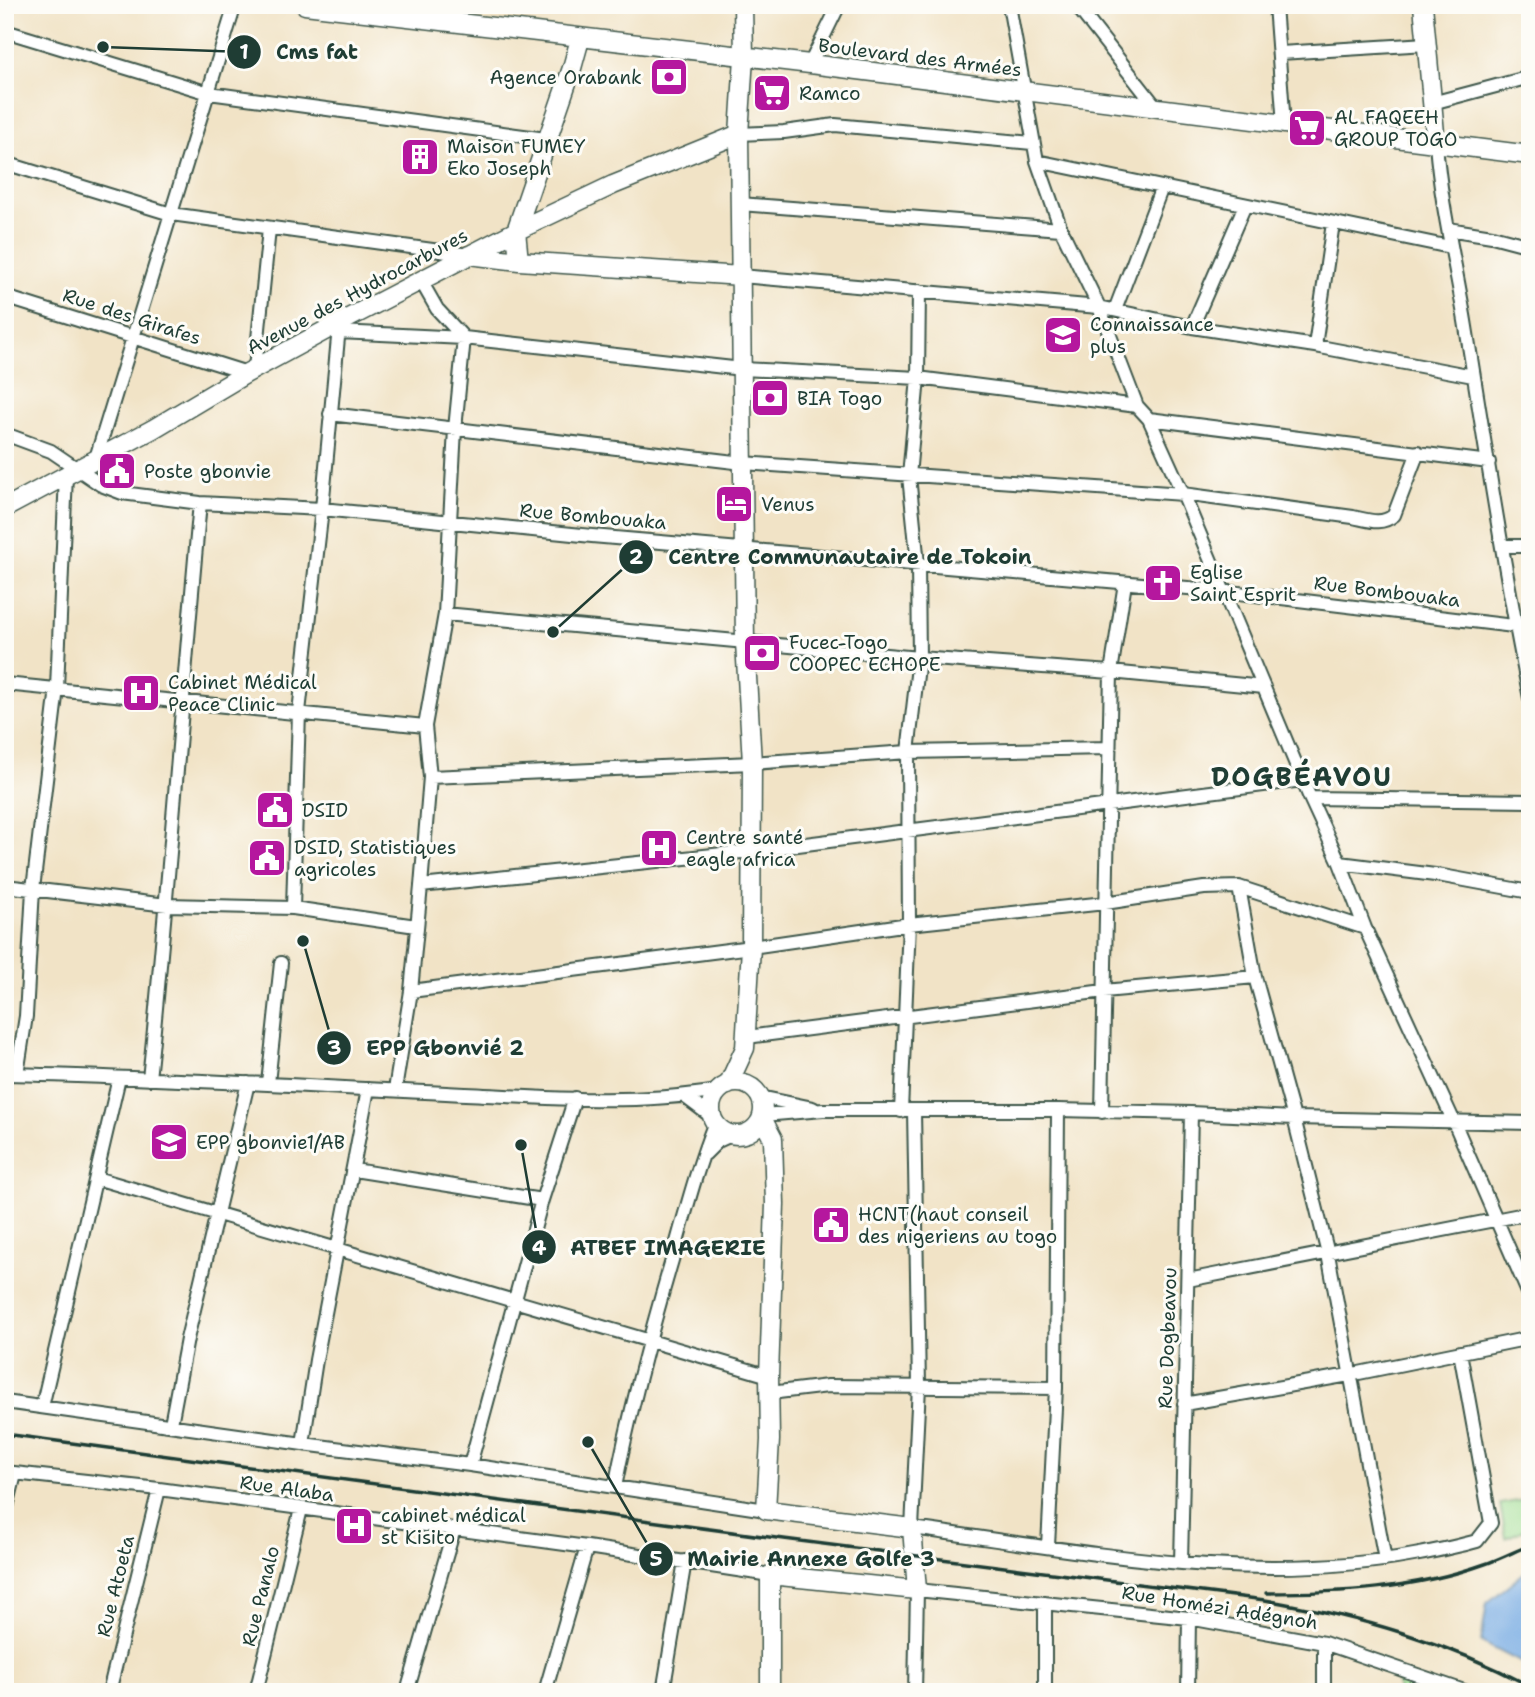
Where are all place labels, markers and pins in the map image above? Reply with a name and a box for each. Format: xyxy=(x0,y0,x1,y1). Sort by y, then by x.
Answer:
callout: Cms fat xyxy=(227,31,372,73)
bank icon: Agence Orabank xyxy=(648,56,690,98)
place label: Agence Orabank xyxy=(489,65,642,90)
supermarket icon: Ramco xyxy=(751,72,793,114)
place label: Ramco xyxy=(799,81,860,106)
place label: AL FAQEEH GROUP TOGO xyxy=(1334,105,1457,152)
supermarket icon: AL FAQEEH GROUP TOGO xyxy=(1286,107,1328,149)
place label: Maison FUMEY Eko Joseph xyxy=(447,134,586,181)
building icon: Maison FUMEY Eko Joseph xyxy=(399,136,441,178)
place label: Connaissance plus xyxy=(1090,312,1214,359)
school or university icon: Connaissance plus xyxy=(1042,314,1084,356)
bank icon: BIA Togo xyxy=(749,377,791,419)
place label: BIA Togo xyxy=(797,386,882,411)
public building icon: Poste gbonvie xyxy=(96,450,138,492)
place label: Poste gbonvie xyxy=(144,459,271,484)
hotel icon: Venus xyxy=(713,483,755,525)
place label: Venus xyxy=(761,492,815,517)
callout: Centre Communautaire de Tokoin xyxy=(619,536,1045,578)
place label: Eglise Saint Esprit xyxy=(1190,560,1296,607)
church icon: Eglise Saint Esprit xyxy=(1142,562,1184,604)
place label: Fucec-Togo COOPEC ECHOPE xyxy=(789,630,941,677)
bank icon: Fucec-Togo COOPEC ECHOPE xyxy=(741,632,783,674)
place label: Cabinet Médical Peace Clinic xyxy=(168,670,317,717)
hospital icon: Cabinet Médical Peace Clinic xyxy=(120,672,162,714)
public building icon: DSID xyxy=(254,789,296,831)
place label: DSID xyxy=(302,798,348,823)
place label: Centre santé eagle africa xyxy=(686,825,803,872)
hospital icon: Centre santé eagle africa xyxy=(638,827,680,869)
place label: DSID, Statistiques agricoles xyxy=(294,835,456,882)
public building icon: DSID, Statistiques agricoles xyxy=(246,837,288,879)
callout: EPP Gbonvié 2 xyxy=(317,1027,538,1069)
school or university icon: EPP gbonvie1/AB xyxy=(148,1121,190,1163)
place label: EPP gbonvie1/AB xyxy=(196,1130,345,1155)
place label: HCNT(haut conseil des nigeriens au togo xyxy=(858,1202,1057,1249)
public building icon: HCNT(haut conseil des nigeriens au togo xyxy=(810,1204,852,1246)
callout: ATBEF IMAGERIE xyxy=(522,1226,780,1268)
place label: cabinet médical st Kisito xyxy=(381,1503,526,1550)
hospital icon: cabinet médical st Kisito xyxy=(333,1505,375,1547)
callout: Mairie Annexe Golfe 3 xyxy=(638,1538,949,1580)

